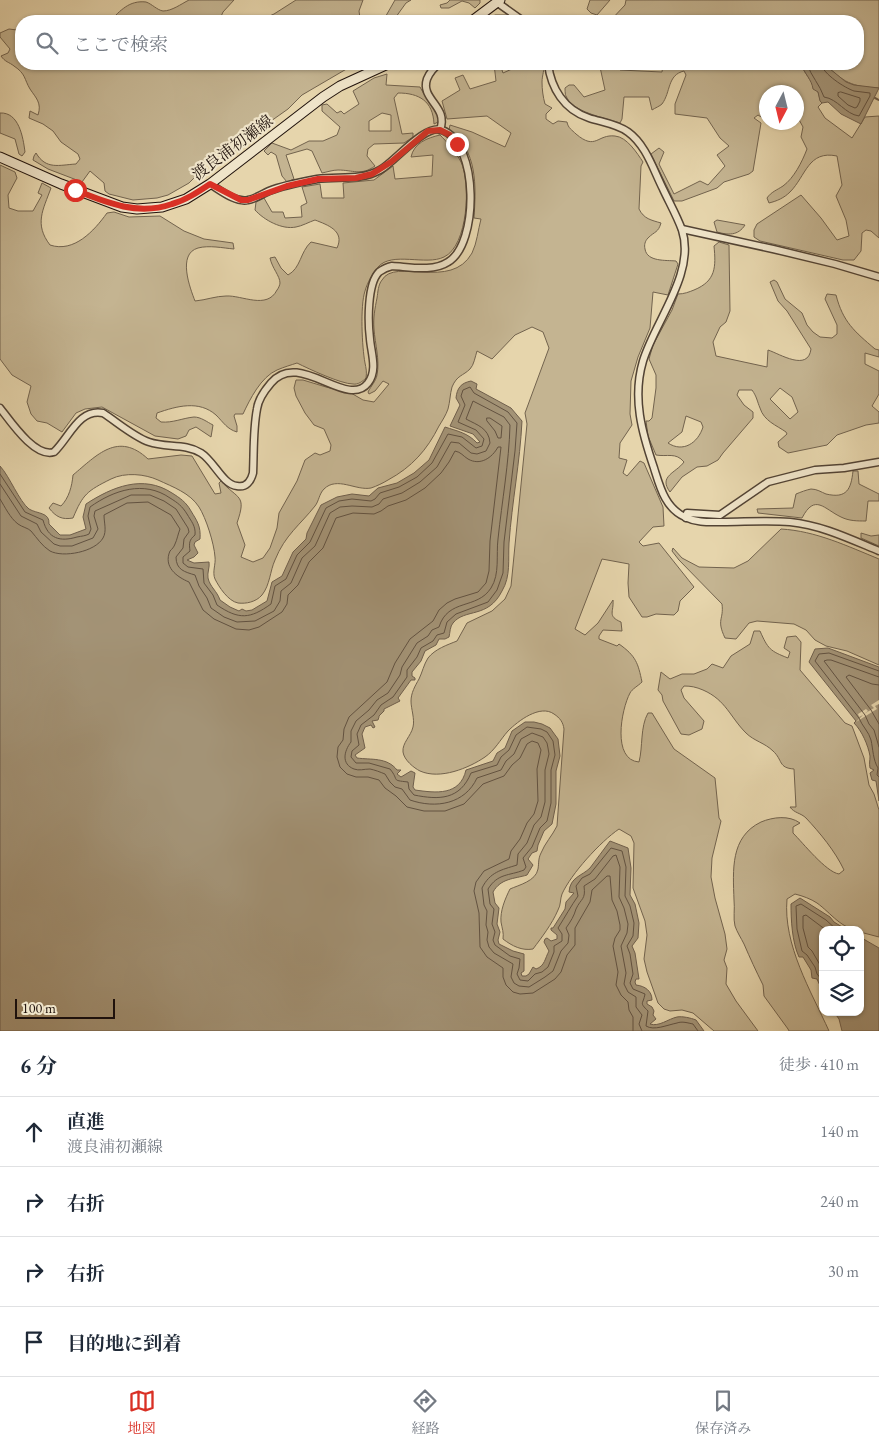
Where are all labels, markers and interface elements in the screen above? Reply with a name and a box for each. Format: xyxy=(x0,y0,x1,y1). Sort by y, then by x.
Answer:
search box xyxy=(15,15,864,70)
icon: search xyxy=(33,29,61,57)
text: ここで検索 xyxy=(73,32,168,57)
north arrow xyxy=(759,85,804,130)
street label: 渡良浦初瀬線 xyxy=(188,110,277,185)
route end xyxy=(446,133,469,156)
route start xyxy=(64,179,87,202)
map controls xyxy=(819,926,864,1016)
button: locate xyxy=(819,926,864,971)
button: layers xyxy=(819,971,864,1016)
scale bar xyxy=(15,996,115,1019)
text: 100 m xyxy=(22,999,56,1017)
text: 6 分 xyxy=(20,1052,57,1079)
text: 徒歩 · 410 m xyxy=(779,1054,859,1075)
text: 直進 xyxy=(67,1109,105,1134)
icon: ahead xyxy=(20,1118,48,1146)
text: 140 m xyxy=(820,1121,859,1142)
text: 渡良浦初瀬線 xyxy=(67,1136,163,1157)
icon: right xyxy=(20,1188,48,1216)
text: 右折 xyxy=(67,1191,105,1216)
text: 240 m xyxy=(820,1191,859,1212)
icon: right xyxy=(20,1258,48,1286)
text: 右折 xyxy=(67,1261,105,1286)
text: 30 m xyxy=(828,1261,859,1282)
icon: arrive xyxy=(20,1328,48,1356)
text: 目的地に到着 xyxy=(67,1331,181,1356)
tab: 地図 xyxy=(128,1387,156,1437)
tab: 経路 xyxy=(411,1387,439,1437)
tab: 保存済み xyxy=(695,1387,751,1437)

